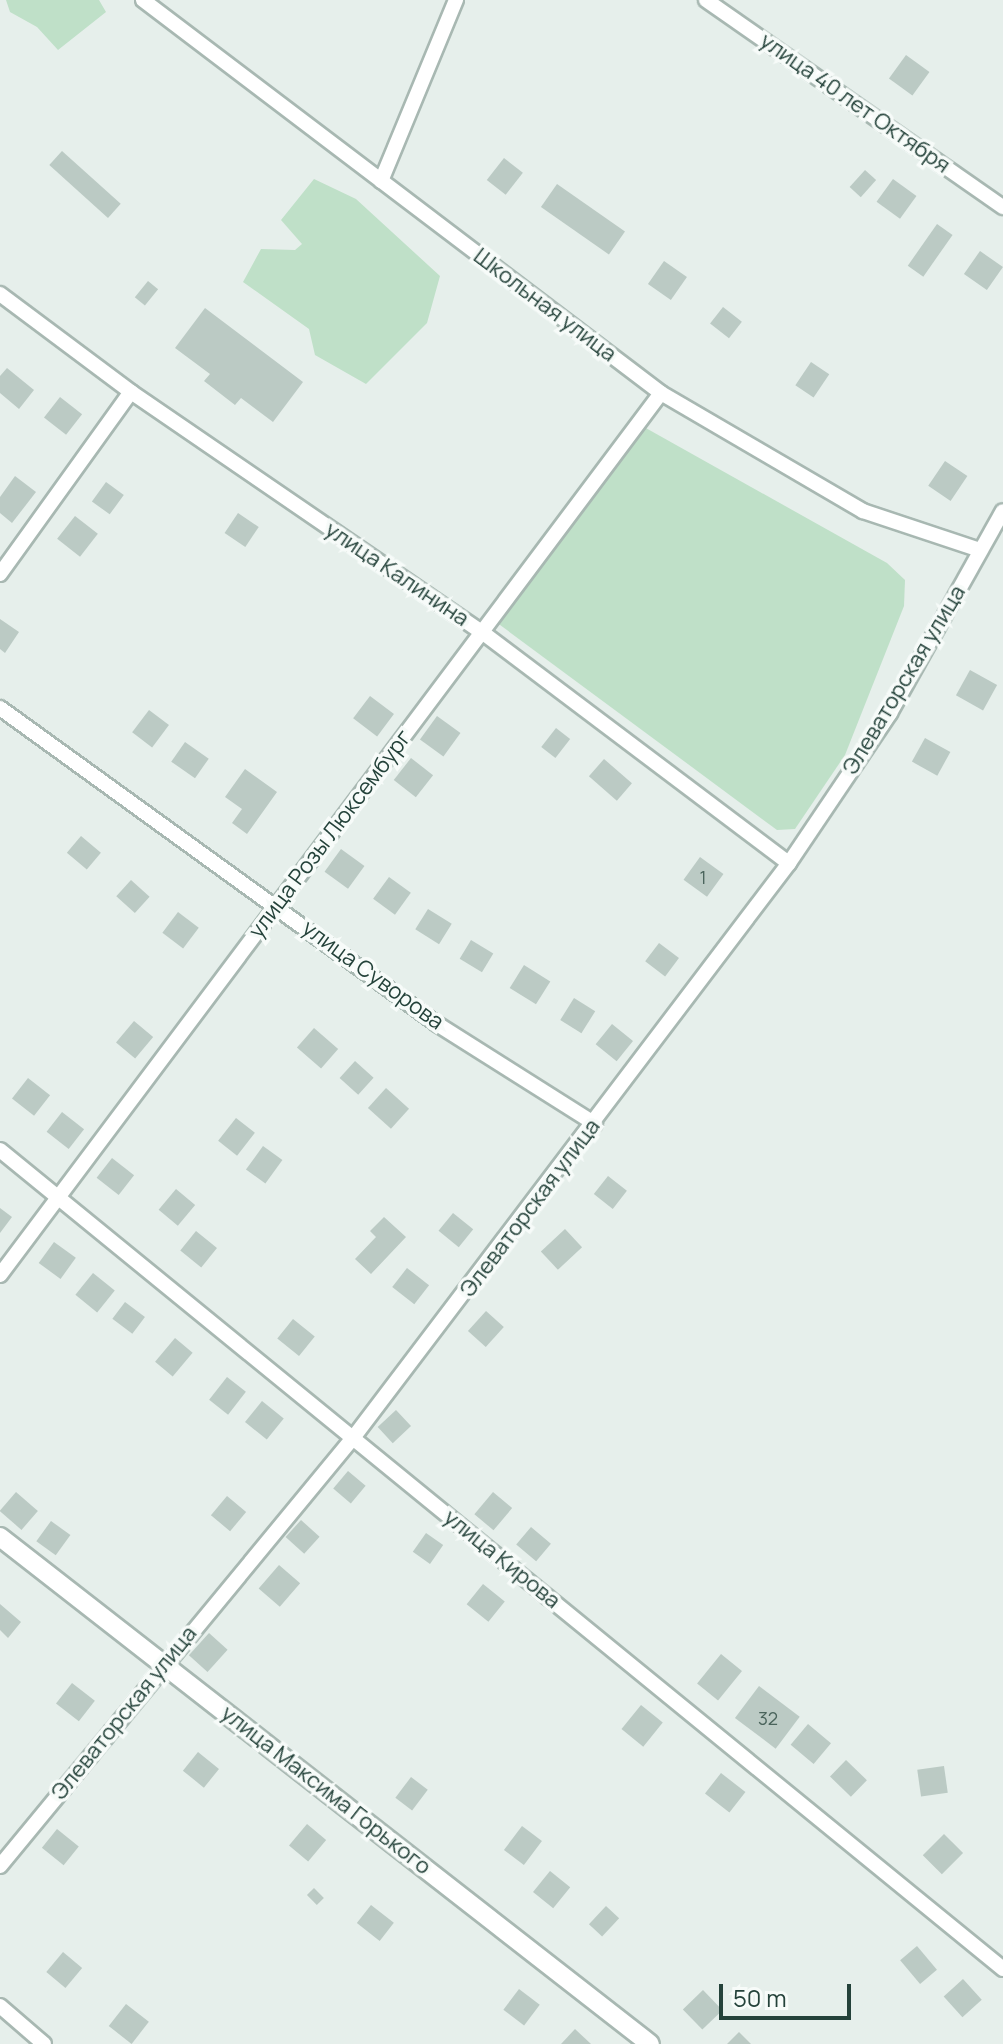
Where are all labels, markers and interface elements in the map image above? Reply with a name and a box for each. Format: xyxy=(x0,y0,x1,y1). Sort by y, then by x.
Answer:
street label: улица 40 лет Октября xyxy=(755,27,955,179)
street label: Школьная улица xyxy=(469,243,621,367)
street label: улица Калинина xyxy=(320,516,474,632)
street label: Элеваторская улица xyxy=(837,581,971,779)
street label: улица Розы Люксембург xyxy=(243,725,417,943)
house number: 1 xyxy=(699,866,707,888)
street label: улица Суворова xyxy=(297,915,449,1035)
street label: Элеваторская улица xyxy=(454,1114,606,1302)
street label: улица Кирова xyxy=(438,1504,566,1614)
street label: Элеваторская улица xyxy=(46,1621,202,1805)
street label: улица Максима Горького xyxy=(216,1700,436,1880)
house number: 32 xyxy=(758,1707,778,1729)
scale bar xyxy=(723,1968,855,2018)
text: 50 m xyxy=(733,1981,787,2014)

